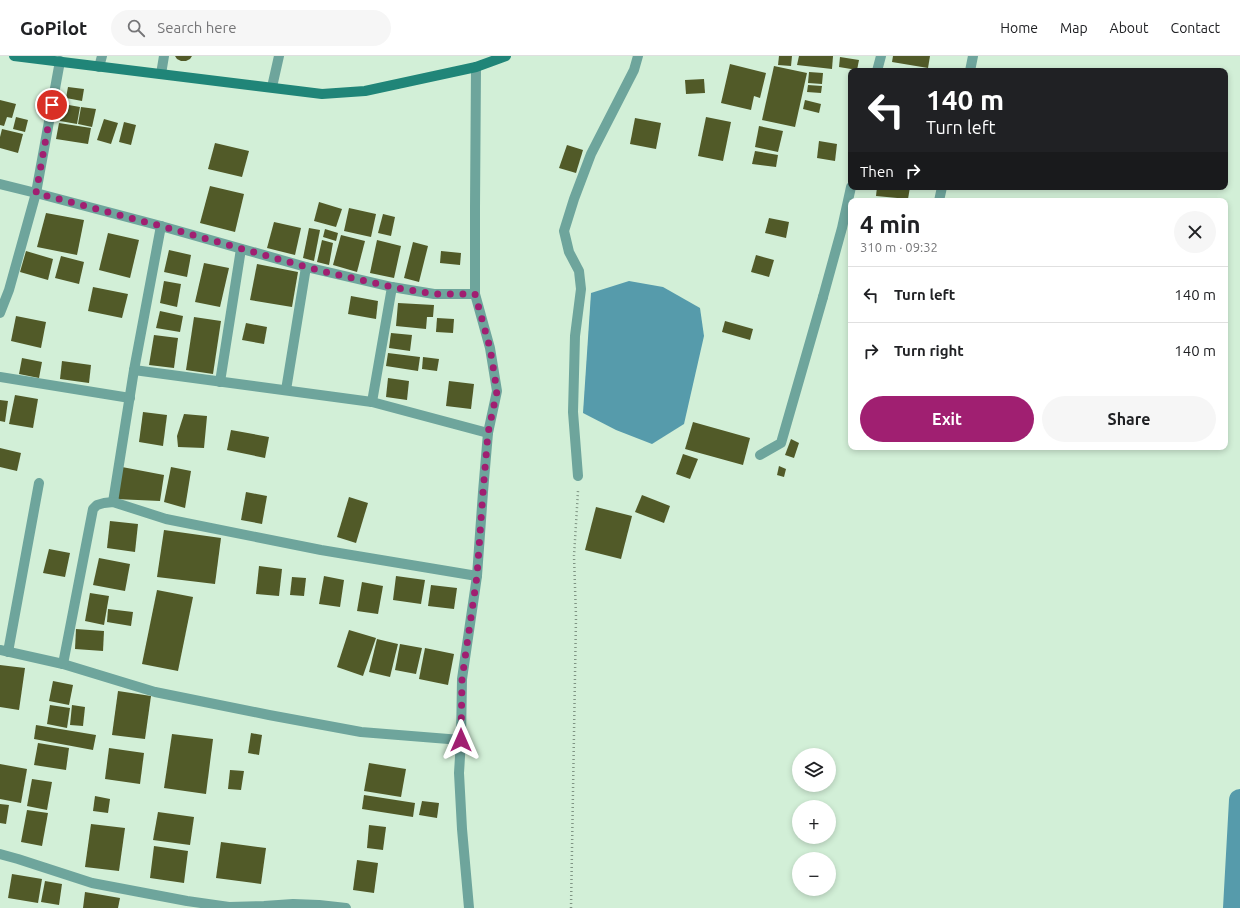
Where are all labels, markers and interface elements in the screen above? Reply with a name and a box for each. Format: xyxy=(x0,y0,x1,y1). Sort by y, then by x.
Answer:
search box xyxy=(111,10,391,46)
text: GoPilot xyxy=(20,17,87,39)
icon: search xyxy=(125,17,147,39)
text: Search here xyxy=(157,19,237,36)
text: Home xyxy=(1000,20,1038,36)
text: Map xyxy=(1060,20,1088,36)
text: About xyxy=(1110,20,1149,36)
text: Contact xyxy=(1171,20,1220,36)
icon: left xyxy=(860,84,912,136)
text: 140 m xyxy=(926,84,1004,115)
pin xyxy=(35,88,69,122)
icon: arrive xyxy=(41,94,63,116)
text: Turn left xyxy=(926,117,996,137)
icon: right xyxy=(902,160,924,182)
text: Then xyxy=(860,163,894,180)
text: 4 min xyxy=(860,211,921,238)
button: close xyxy=(1174,211,1216,253)
text: 310 m · 09:32 xyxy=(860,240,938,254)
icon: left xyxy=(860,284,882,306)
text: Turn left xyxy=(894,286,955,303)
text: 140 m xyxy=(1174,286,1216,303)
icon: right xyxy=(860,340,882,362)
text: Turn right xyxy=(894,342,964,359)
text: 140 m xyxy=(1174,342,1216,359)
button: Exit xyxy=(860,396,1034,442)
button: Share xyxy=(1042,396,1216,442)
position arrow xyxy=(440,719,482,761)
map controls xyxy=(792,748,836,896)
button: layers xyxy=(792,748,836,792)
button: + xyxy=(792,800,836,844)
button: − xyxy=(792,852,836,896)

